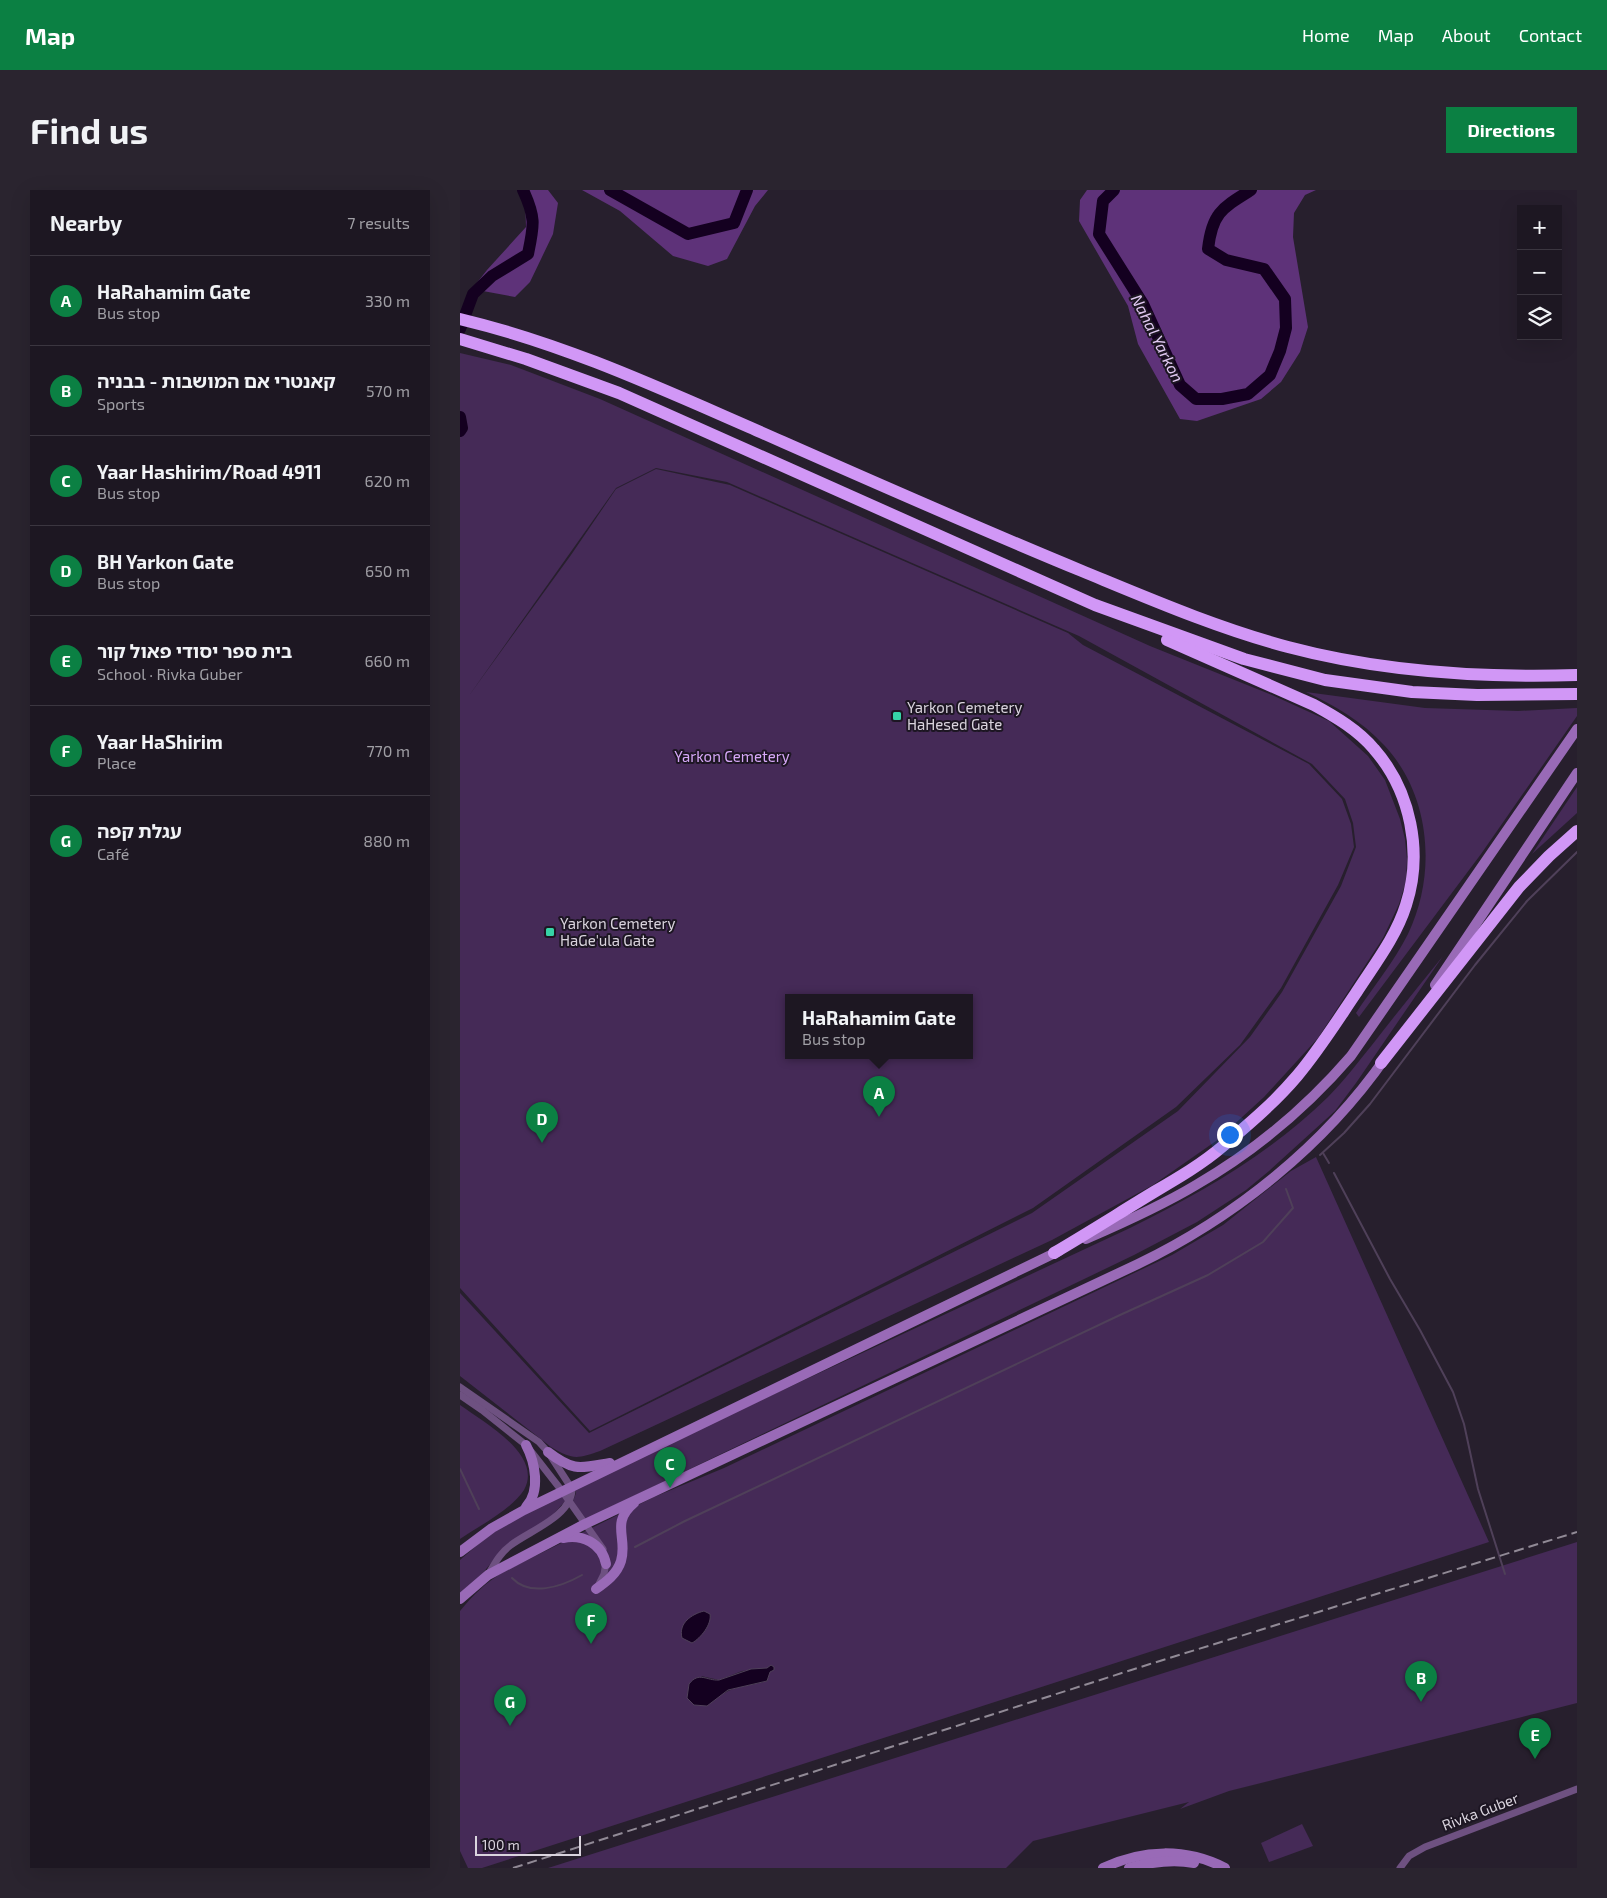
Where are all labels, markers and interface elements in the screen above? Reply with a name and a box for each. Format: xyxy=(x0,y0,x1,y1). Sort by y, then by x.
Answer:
text: Map xyxy=(25,21,75,50)
text: Home xyxy=(1302,24,1350,46)
text: Map xyxy=(1378,24,1414,46)
text: About xyxy=(1442,24,1491,46)
text: Contact xyxy=(1519,24,1582,46)
button: Directions xyxy=(1446,107,1577,153)
text: Find us xyxy=(30,109,148,151)
map controls xyxy=(1517,205,1562,340)
button: + xyxy=(1517,205,1562,250)
text: Nearby xyxy=(50,210,122,235)
text: 7 results xyxy=(347,213,410,232)
button: − xyxy=(1517,250,1562,295)
text: HaRahamim Gate xyxy=(97,280,251,303)
text: A xyxy=(61,291,71,310)
text: 330 m xyxy=(365,291,410,310)
water label: Nahal Yarkon xyxy=(1128,291,1188,385)
button: layers xyxy=(1517,295,1562,340)
text: Bus stop xyxy=(97,303,160,322)
text: קאנטרי אם המושבות - בבניה xyxy=(97,369,336,392)
text: B xyxy=(61,381,71,400)
text: 570 m xyxy=(366,381,410,400)
text: Sports xyxy=(97,394,145,413)
text: Yaar Hashirim/Road 4911 xyxy=(97,460,322,483)
text: C xyxy=(61,471,71,490)
text: 620 m xyxy=(365,471,410,490)
text: Bus stop xyxy=(97,483,160,502)
text: BH Yarkon Gate xyxy=(97,550,234,573)
text: D xyxy=(61,561,71,580)
text: 650 m xyxy=(365,561,410,580)
text: Bus stop xyxy=(97,573,160,592)
text: בית ספר יסודי פאול קור xyxy=(97,639,292,662)
text: E xyxy=(61,651,71,670)
text: 660 m xyxy=(364,651,410,670)
text: School · Rivka Guber xyxy=(97,664,243,683)
place label: Yarkon Cemetery HaHesed Gate xyxy=(907,698,1023,733)
marker: Yarkon Cemetery HaHesed Gate xyxy=(891,710,903,722)
text: Yaar HaShirim xyxy=(97,730,223,753)
text: F xyxy=(62,741,70,760)
text: 770 m xyxy=(366,741,410,760)
park label: Yarkon Cemetery xyxy=(674,747,790,765)
text: Place xyxy=(97,753,136,772)
text: עגלת קפה xyxy=(97,819,182,842)
text: G xyxy=(61,831,71,850)
text: 880 m xyxy=(363,831,410,850)
text: Café xyxy=(97,844,129,863)
place label: Yarkon Cemetery HaGe'ula Gate xyxy=(560,914,676,949)
marker: Yarkon Cemetery HaGe'ula Gate xyxy=(544,926,556,938)
popup xyxy=(785,994,973,1059)
text: HaRahamim Gate xyxy=(802,1006,956,1029)
text: Bus stop xyxy=(802,1029,865,1048)
pin: A xyxy=(863,1076,895,1117)
pin: D xyxy=(526,1102,558,1143)
your location xyxy=(1217,1122,1243,1148)
pin: C xyxy=(654,1447,686,1488)
pin: F xyxy=(575,1603,607,1644)
pin: B xyxy=(1405,1661,1437,1702)
pin: G xyxy=(494,1685,526,1726)
pin: E xyxy=(1519,1718,1551,1759)
street label: Rivka Guber xyxy=(1439,1788,1521,1834)
scale bar xyxy=(475,1833,581,1856)
text: 100 m xyxy=(482,1836,520,1853)

